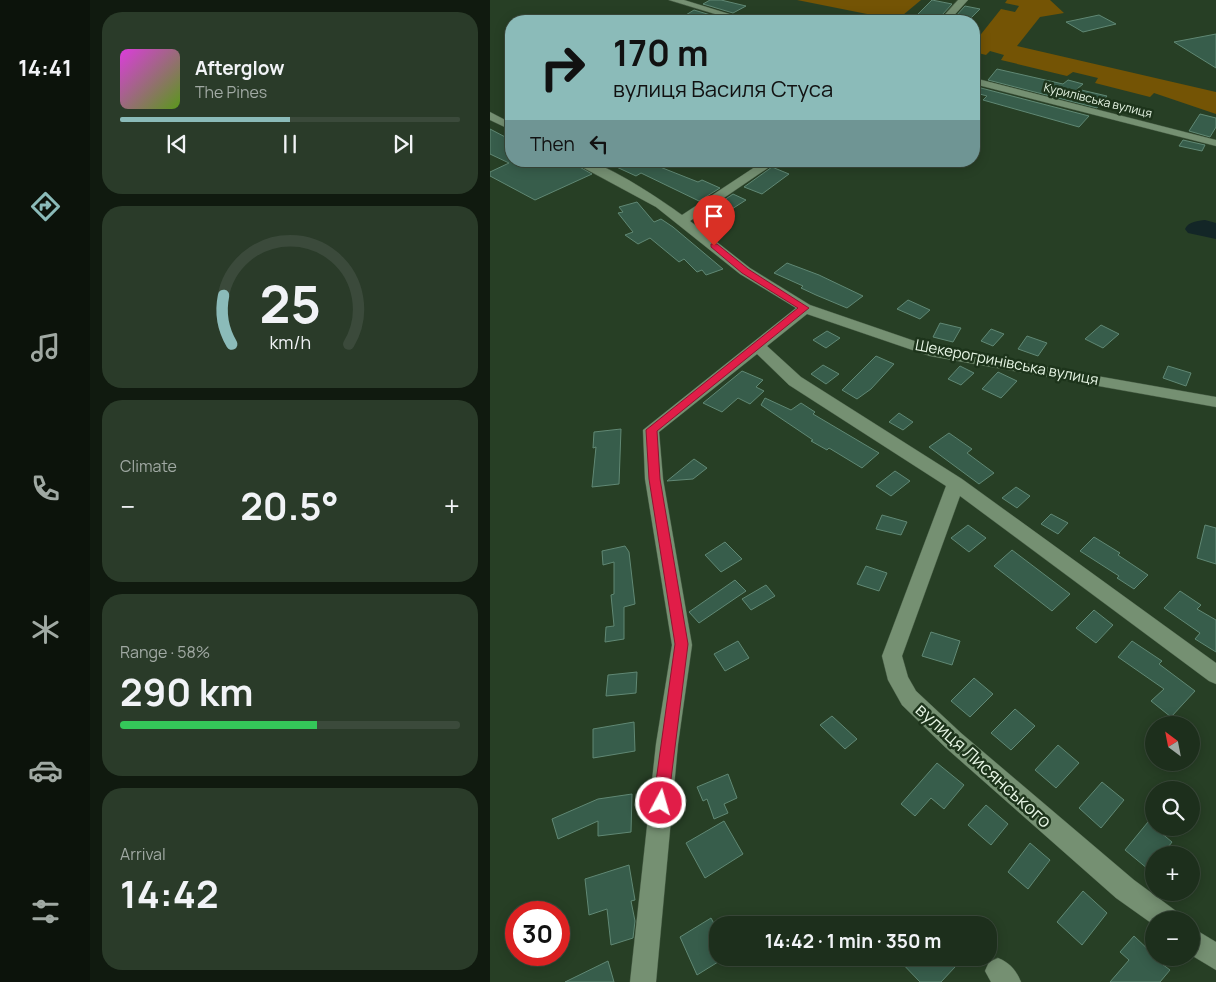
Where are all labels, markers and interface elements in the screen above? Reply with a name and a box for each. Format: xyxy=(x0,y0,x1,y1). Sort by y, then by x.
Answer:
text: 170 m xyxy=(613,29,709,77)
icon: right xyxy=(530,35,595,100)
text: 14:41 xyxy=(18,53,72,83)
text: Afterglow xyxy=(195,55,284,81)
text: вулиця Василя Стуса xyxy=(613,74,833,104)
street label: Курилівська вулиця xyxy=(1042,78,1154,122)
text: The Pines xyxy=(195,81,267,103)
icon: previous xyxy=(163,130,191,158)
icon: pause xyxy=(276,130,304,158)
icon: next xyxy=(389,130,417,158)
icon: left xyxy=(585,130,613,158)
text: Then xyxy=(530,131,575,157)
icon: directions xyxy=(28,189,63,224)
pin xyxy=(693,195,735,246)
icon: arrive xyxy=(700,202,728,230)
text: 25 xyxy=(259,268,321,339)
icon: music xyxy=(28,330,63,365)
text: km/h xyxy=(269,330,311,354)
street label: Шекерогринівська вулиця xyxy=(914,334,1100,390)
text: Climate xyxy=(120,455,177,477)
icon: phone xyxy=(28,471,63,506)
text: 20.5° xyxy=(240,479,339,531)
text: − xyxy=(120,487,135,525)
text: + xyxy=(444,487,460,525)
icon: climate xyxy=(28,612,63,647)
text: Range · 58% xyxy=(120,641,210,663)
text: 290 km xyxy=(120,665,253,717)
street label: вулиця Лисянського xyxy=(911,697,1057,833)
north arrow xyxy=(1145,716,1200,771)
map controls xyxy=(1145,716,1200,966)
icon: car xyxy=(28,753,63,788)
position arrow xyxy=(634,776,686,828)
button: search xyxy=(1145,781,1200,836)
text: Arrival xyxy=(120,843,166,865)
button: + xyxy=(1145,846,1200,901)
text: 14:42 xyxy=(120,867,219,919)
icon: filters xyxy=(28,894,63,929)
speed limit sign: 30 xyxy=(505,901,570,966)
button: − xyxy=(1145,911,1200,966)
text: 14:42 · 1 min · 350 m xyxy=(765,928,941,954)

